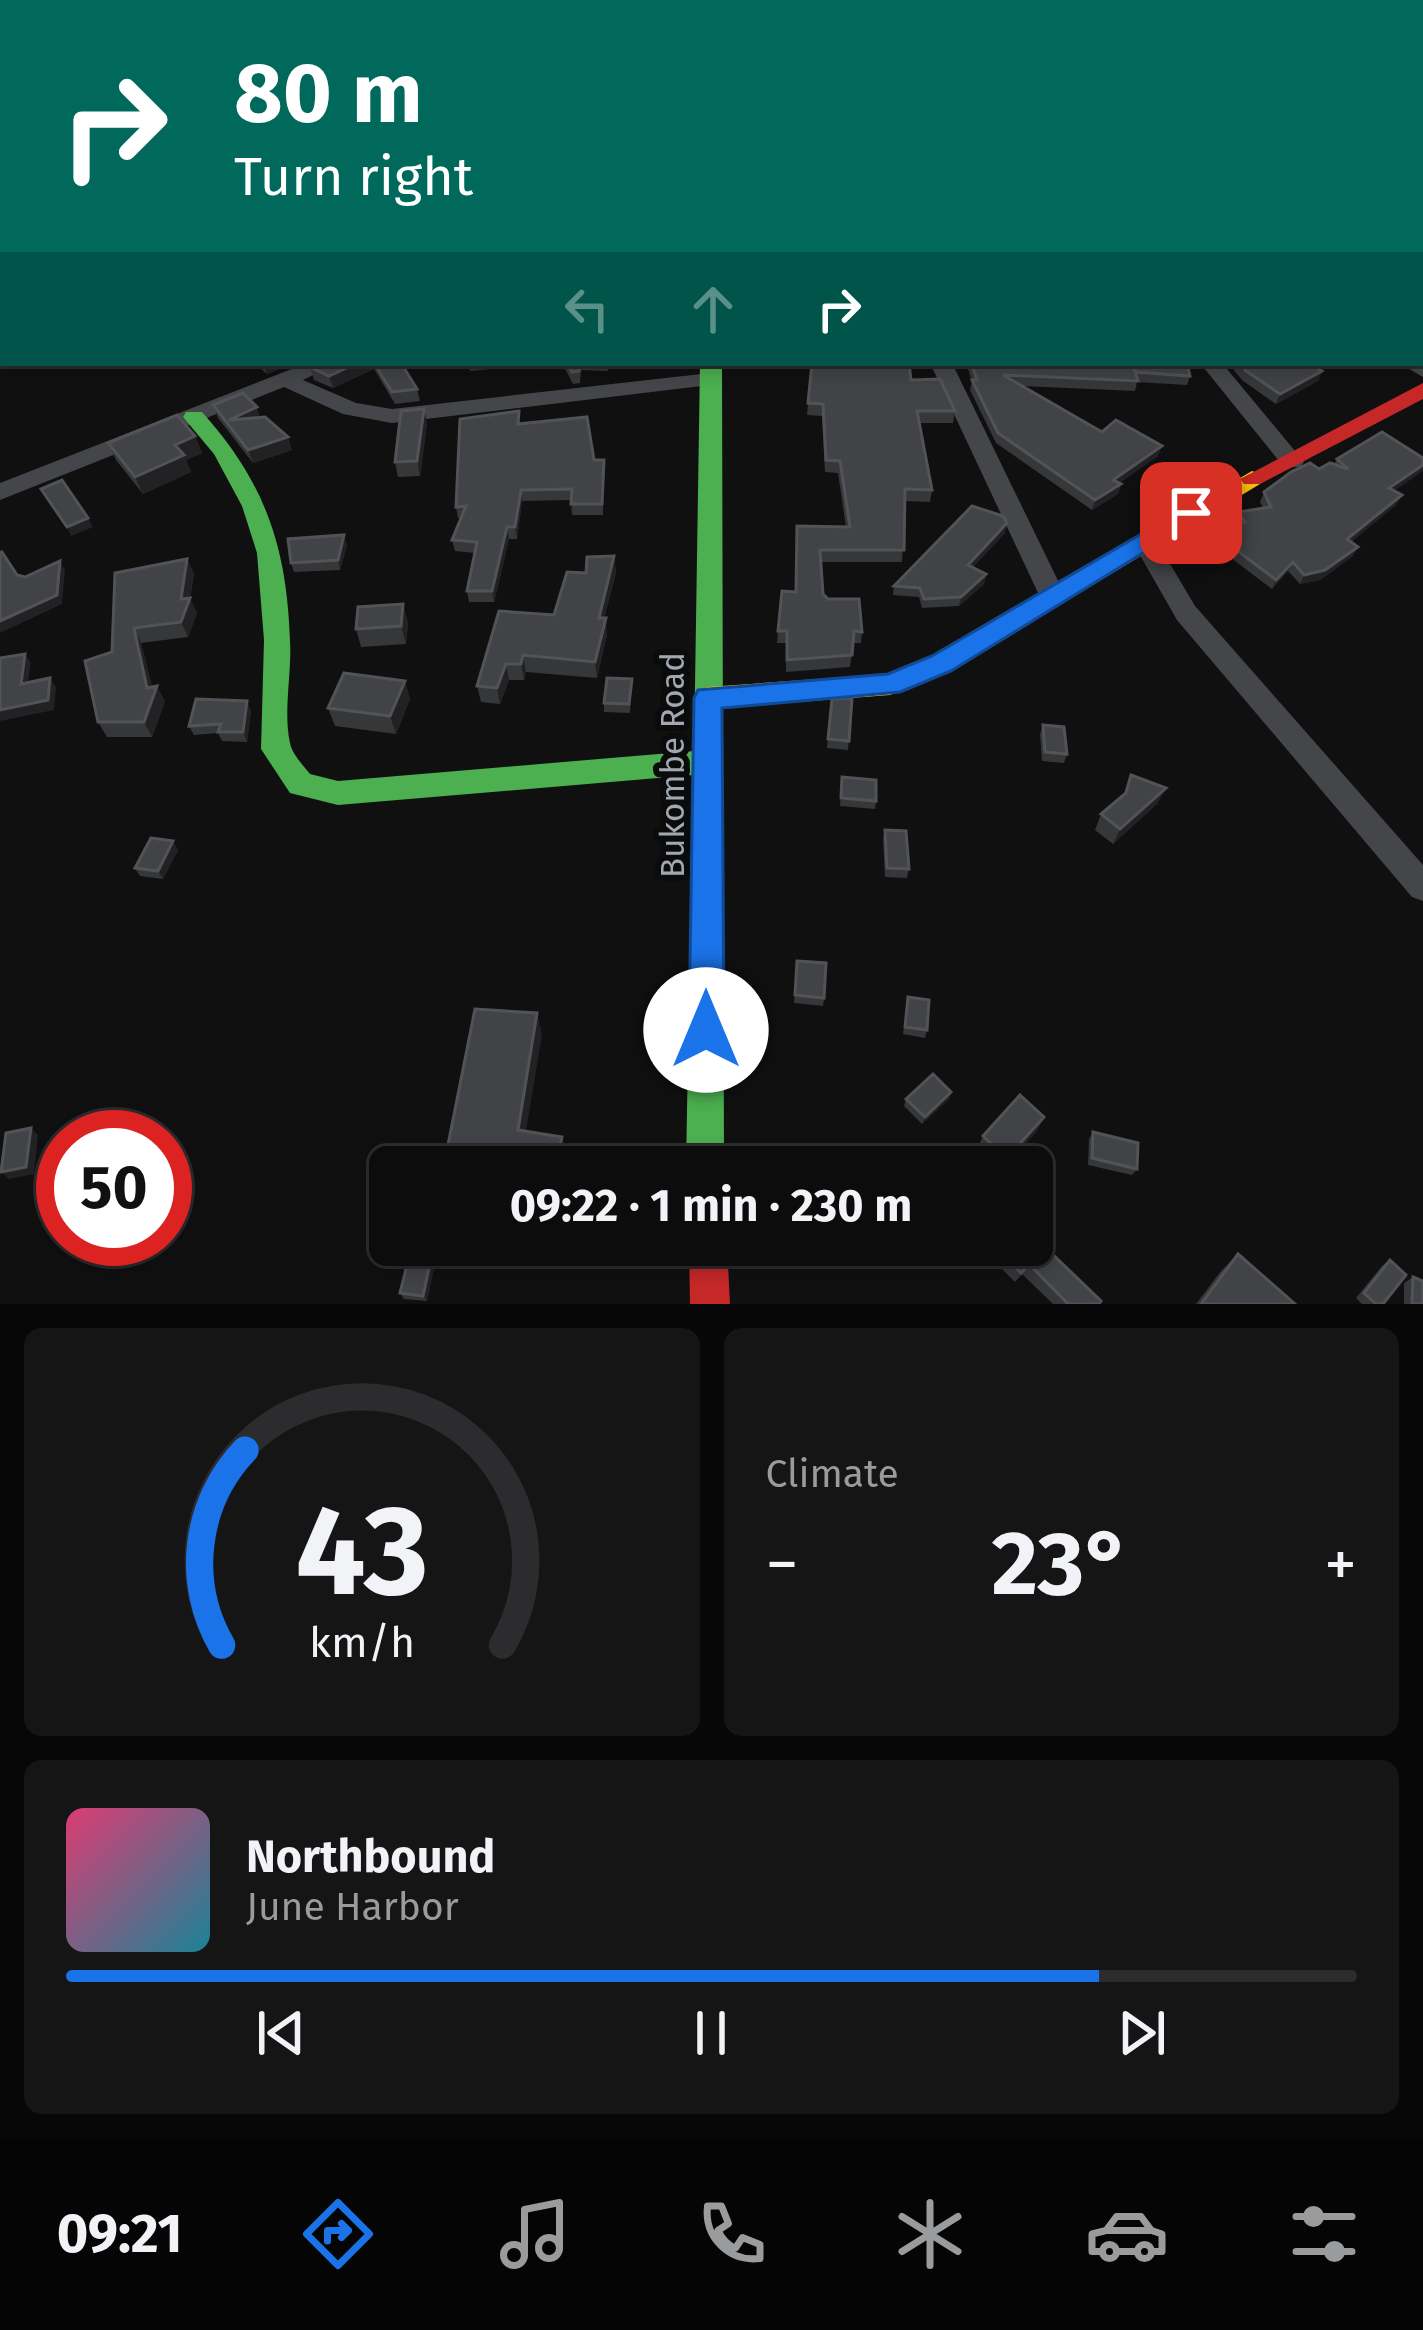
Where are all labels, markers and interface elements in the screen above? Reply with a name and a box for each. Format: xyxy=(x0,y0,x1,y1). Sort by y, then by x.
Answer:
text: 80 m xyxy=(234,43,423,144)
icon: right xyxy=(36,48,192,204)
text: Turn right xyxy=(234,145,473,209)
icon: left xyxy=(554,276,620,342)
icon: ahead xyxy=(680,276,746,342)
icon: right xyxy=(806,276,872,342)
pin xyxy=(1140,462,1242,564)
icon: arrive xyxy=(1158,480,1224,546)
street label: Bukombe Road xyxy=(653,652,693,878)
position arrow xyxy=(643,967,769,1093)
speed limit sign: 50 xyxy=(36,1110,192,1266)
text: 09:22 · 1 min · 230 m xyxy=(510,1179,912,1233)
text: Climate xyxy=(766,1451,899,1497)
text: 43 xyxy=(295,1477,428,1627)
text: 23° xyxy=(991,1510,1131,1618)
text: − xyxy=(766,1525,799,1604)
text: + xyxy=(1324,1525,1357,1604)
text: km/h xyxy=(309,1617,415,1668)
text: Northbound xyxy=(246,1830,495,1884)
text: June Harbor xyxy=(246,1884,459,1930)
icon: previous xyxy=(248,2000,314,2066)
icon: pause xyxy=(678,2000,744,2066)
icon: next xyxy=(1109,2000,1175,2066)
icon: directions xyxy=(296,2192,380,2276)
icon: music xyxy=(493,2192,577,2276)
icon: phone xyxy=(690,2192,774,2276)
icon: climate xyxy=(888,2192,972,2276)
icon: car xyxy=(1085,2192,1169,2276)
icon: filters xyxy=(1282,2192,1366,2276)
text: 09:21 xyxy=(57,2202,183,2266)

